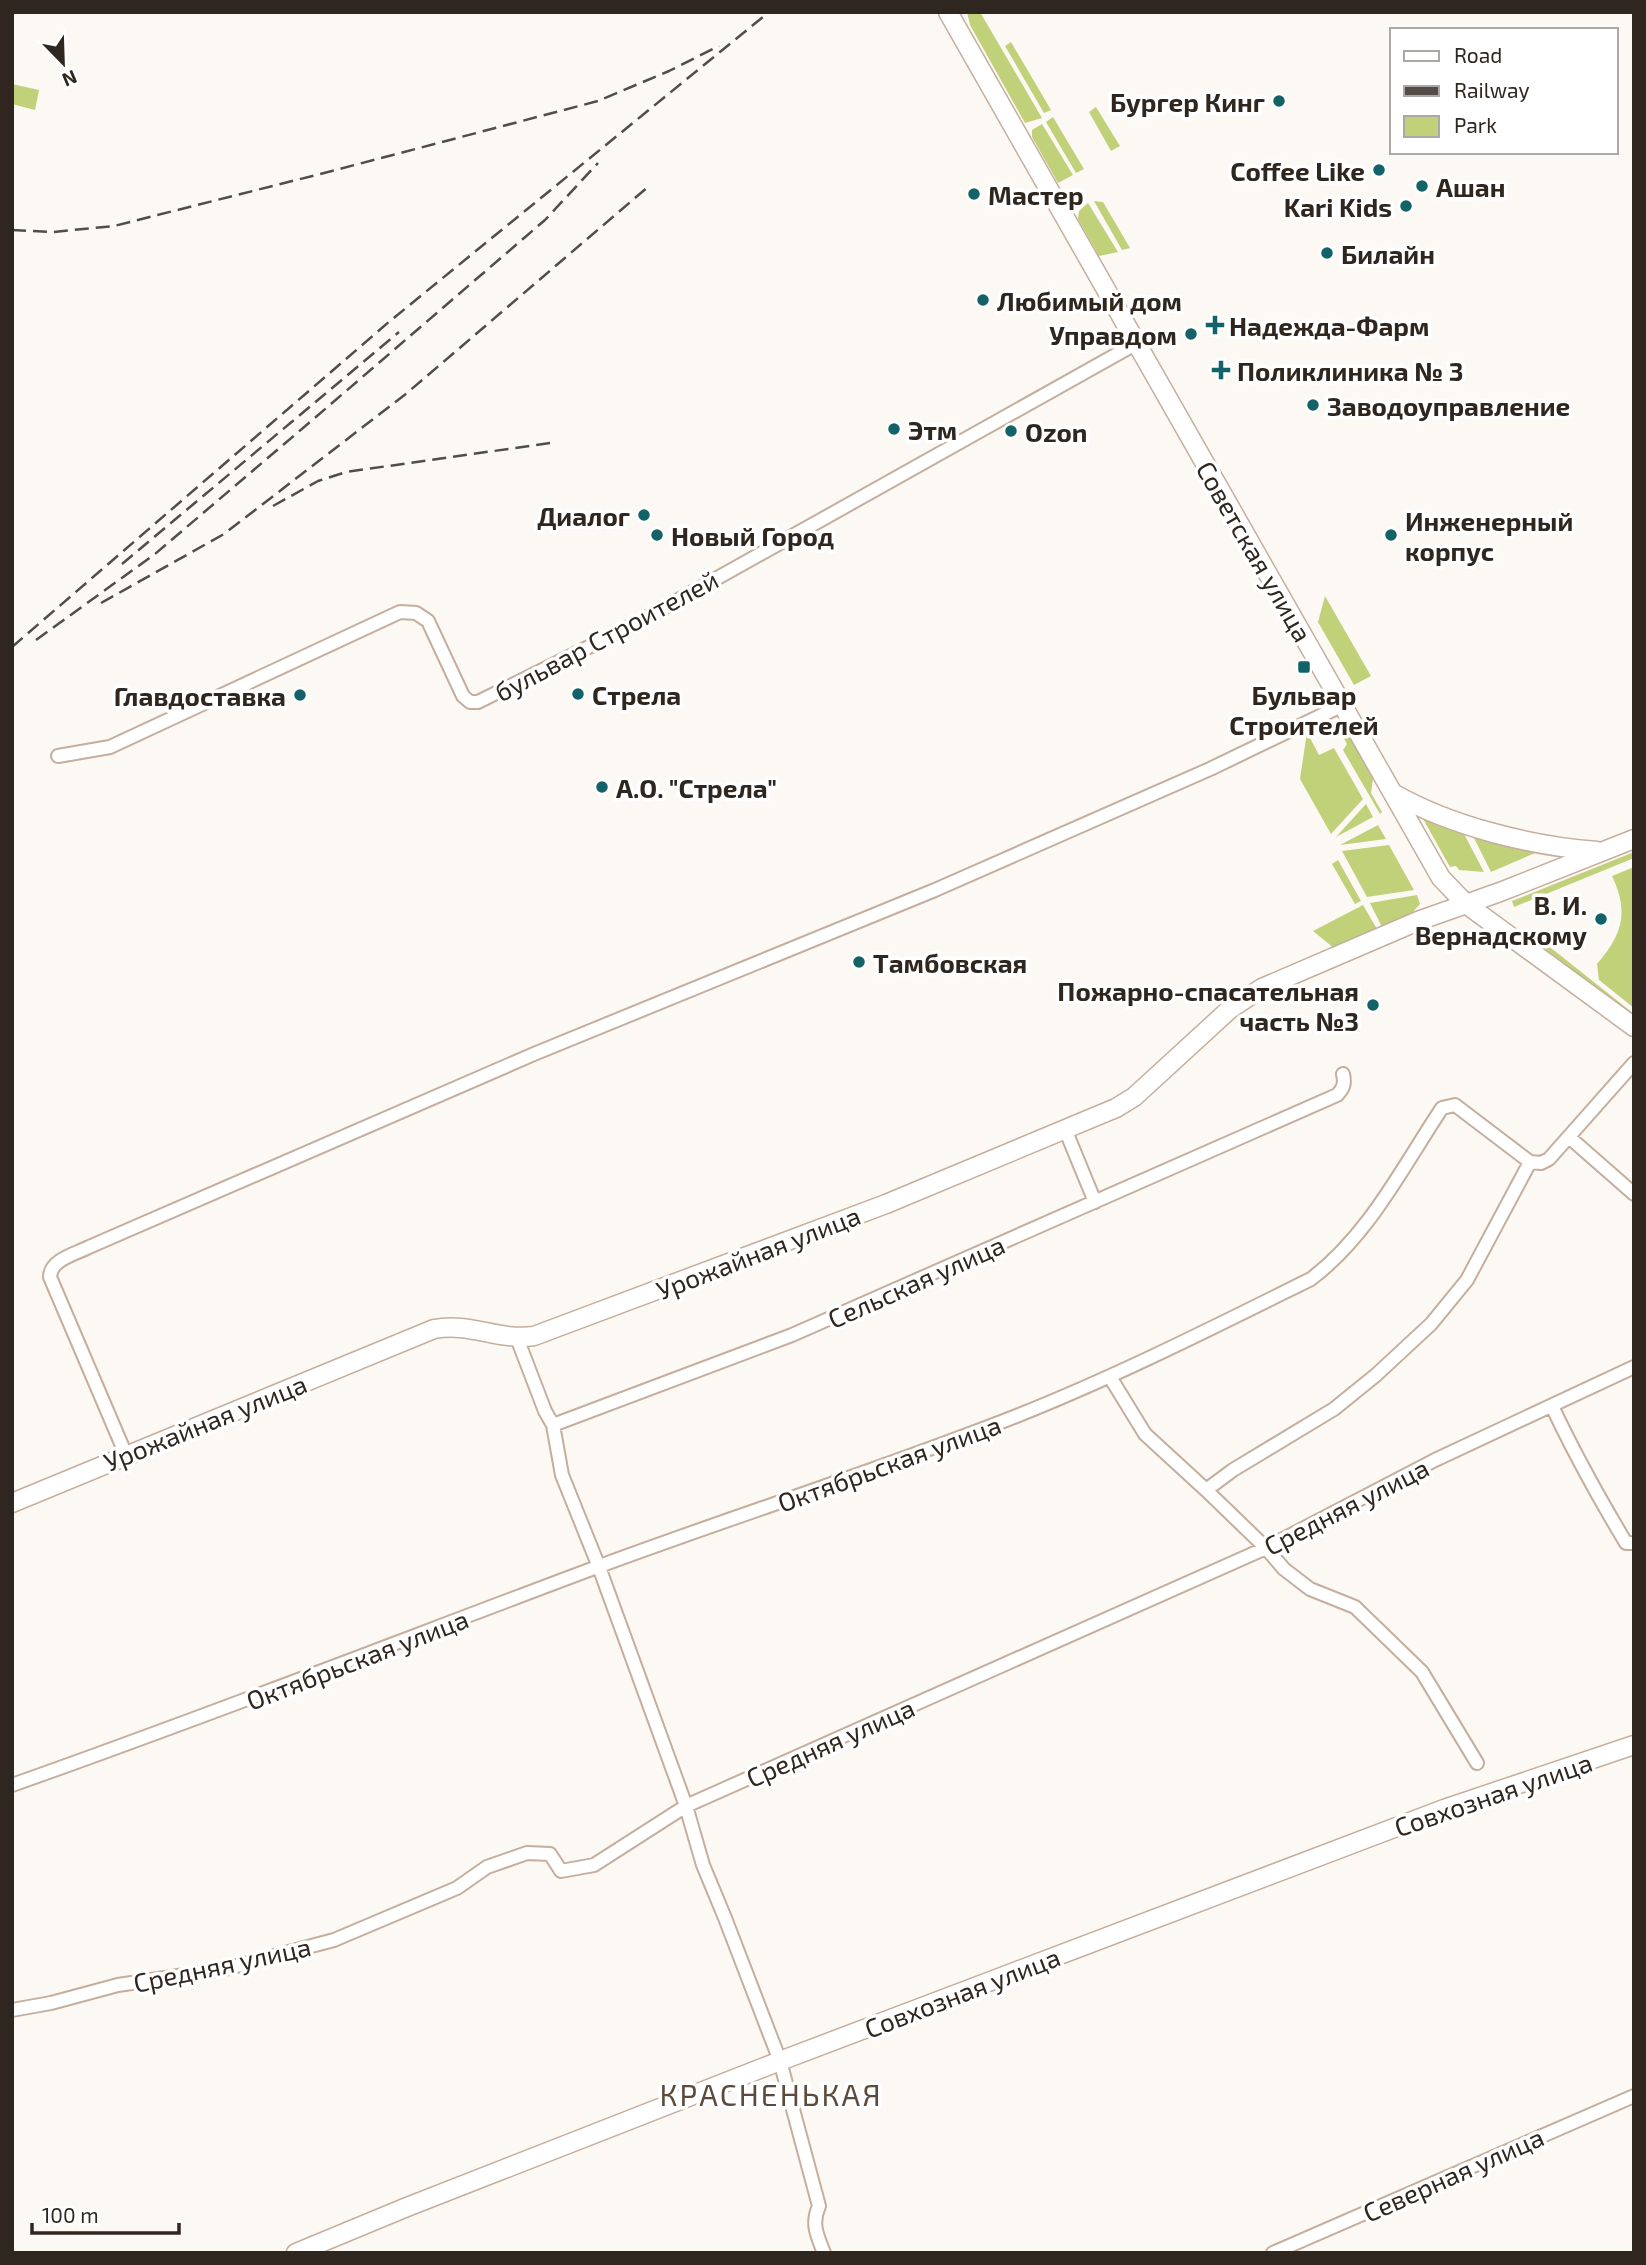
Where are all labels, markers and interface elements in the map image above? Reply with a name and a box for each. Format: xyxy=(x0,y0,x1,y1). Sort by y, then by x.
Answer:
north arrow xyxy=(28,28,98,98)
legend xyxy=(1390,28,1618,154)
text: Road xyxy=(1454,42,1502,67)
text: N xyxy=(59,66,81,92)
text: Railway xyxy=(1454,77,1530,102)
place label: Бургер Кинг xyxy=(1110,86,1265,117)
marker: Бургер Кинг xyxy=(1271,93,1287,109)
text: Park xyxy=(1454,112,1497,137)
place label: Coffee Like xyxy=(1230,155,1365,186)
marker: Coffee Like xyxy=(1371,162,1387,178)
place label: Ашан xyxy=(1436,171,1505,202)
marker: Ашан xyxy=(1414,178,1430,194)
place label: Мастер xyxy=(988,179,1084,210)
marker: Мастер xyxy=(966,186,982,202)
place label: Kari Kids xyxy=(1284,191,1392,222)
marker: Kari Kids xyxy=(1398,198,1414,214)
place label: Билайн xyxy=(1341,238,1435,269)
marker: Билайн xyxy=(1319,245,1335,261)
place label: Любимый дом xyxy=(997,285,1182,316)
marker: Любимый дом xyxy=(975,292,991,308)
place label: Надежда-Фарм xyxy=(1229,310,1429,341)
marker: Надежда-Фарм xyxy=(1207,317,1223,333)
place label: Управдом xyxy=(1049,319,1177,350)
marker: Управдом xyxy=(1183,326,1199,342)
place label: Поликлиника № 3 xyxy=(1237,355,1463,386)
marker: Поликлиника № 3 xyxy=(1211,360,1231,380)
place label: Заводоуправление xyxy=(1327,390,1570,421)
marker: Заводоуправление xyxy=(1305,397,1321,413)
place label: Этм xyxy=(908,414,957,445)
place label: Ozon xyxy=(1025,416,1087,447)
marker: Этм xyxy=(886,421,902,437)
marker: Ozon xyxy=(1003,423,1019,439)
street label: Советская улица xyxy=(1190,455,1319,647)
place label: Диалог xyxy=(537,500,630,531)
place label: Инженерный корпус xyxy=(1405,505,1573,566)
marker: Диалог xyxy=(636,507,652,523)
place label: Новый Город xyxy=(671,520,834,551)
marker: Новый Город xyxy=(649,527,665,543)
marker: Инженерный корпус xyxy=(1383,527,1399,543)
street label: бульвар Строителей xyxy=(489,563,724,708)
marker: Бульвар Строителей xyxy=(1296,659,1312,675)
place label: Стрела xyxy=(592,679,681,710)
place label: Бульвар Строителей xyxy=(1229,679,1379,740)
place label: Главдоставка xyxy=(114,680,286,711)
marker: Стрела xyxy=(570,686,586,702)
marker: Главдоставка xyxy=(292,687,308,703)
place label: А.О. "Стрела" xyxy=(616,772,777,803)
marker: А.О. "Стрела" xyxy=(594,779,610,795)
place label: В. И. Вернадскому xyxy=(1415,889,1587,950)
marker: В. И. Вернадскому xyxy=(1593,911,1609,927)
place label: Тамбовская xyxy=(873,947,1027,978)
marker: Тамбовская xyxy=(851,954,867,970)
place label: Пожарно-спасательная часть №3 xyxy=(1057,975,1359,1036)
marker: Пожарно-спасательная часть №3 xyxy=(1365,997,1381,1013)
street label: Урожайная улица xyxy=(652,1199,865,1306)
street label: Сельская улица xyxy=(823,1228,1010,1335)
street label: Урожайная улица xyxy=(99,1367,311,1478)
street label: Октябрьская улица xyxy=(773,1408,1005,1519)
street label: Средняя улица xyxy=(1258,1451,1434,1562)
street label: Октябрьская улица xyxy=(242,1602,473,1717)
street label: Средняя улица xyxy=(741,1691,919,1794)
street label: Совхозная улица xyxy=(1390,1746,1596,1843)
street label: Средняя улица xyxy=(130,1930,314,1999)
street label: Совхозная улица xyxy=(860,1940,1065,2044)
district label: КРАСНЕНЬКАЯ xyxy=(659,2076,883,2112)
street label: Северная улица xyxy=(1358,2120,1548,2229)
scale bar xyxy=(32,2192,178,2236)
text: 100 m xyxy=(42,2202,99,2227)

